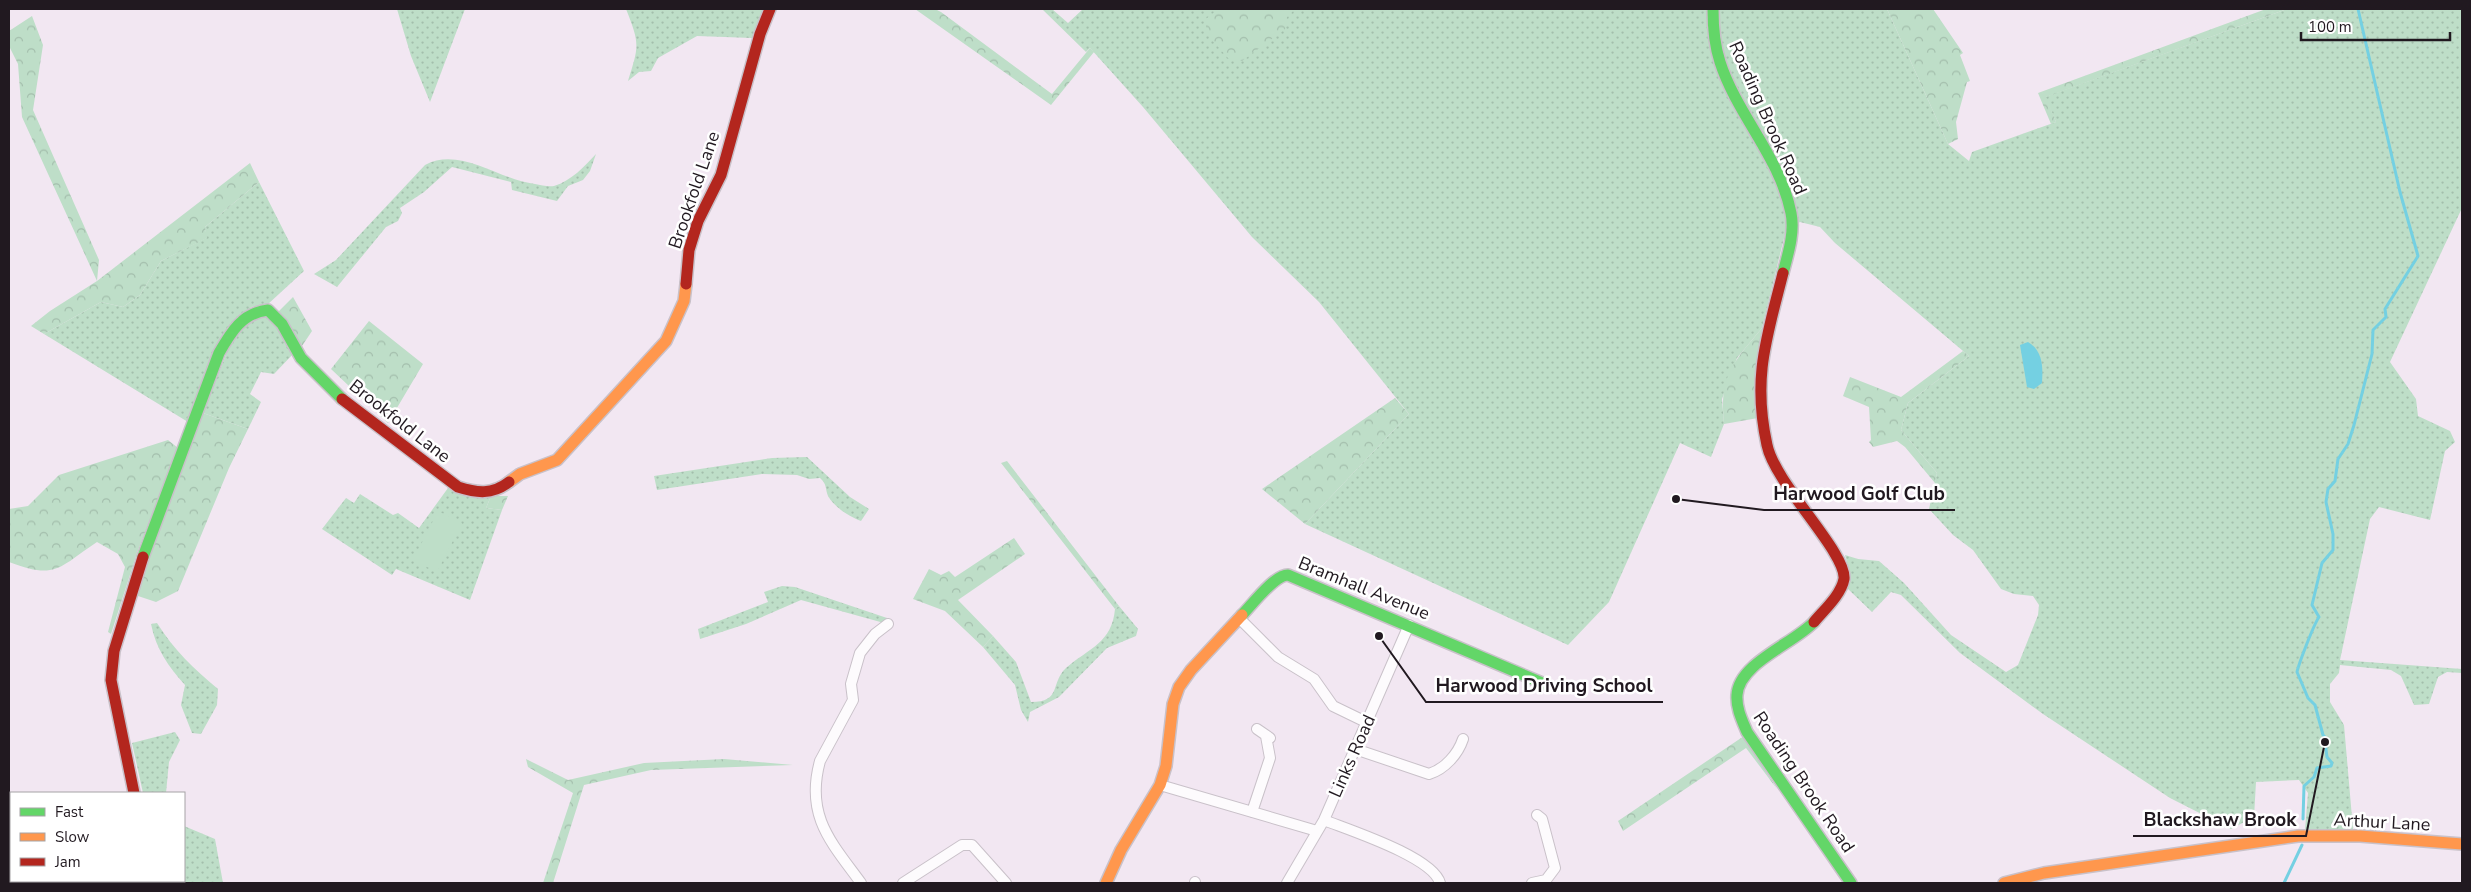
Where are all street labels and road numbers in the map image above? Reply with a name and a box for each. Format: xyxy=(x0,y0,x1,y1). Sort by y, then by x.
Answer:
street label: Roading Brook Road xyxy=(1723,38,1813,198)
street label: Brookfold Lane xyxy=(663,128,725,252)
street label: Brookfold Lane xyxy=(344,374,456,468)
street label: Bramhall Avenue xyxy=(1295,551,1433,625)
street label: Roading Brook Road xyxy=(1748,707,1860,857)
street label: Links Road xyxy=(1323,711,1381,801)
street label: Arthur Lane xyxy=(2333,807,2431,837)

